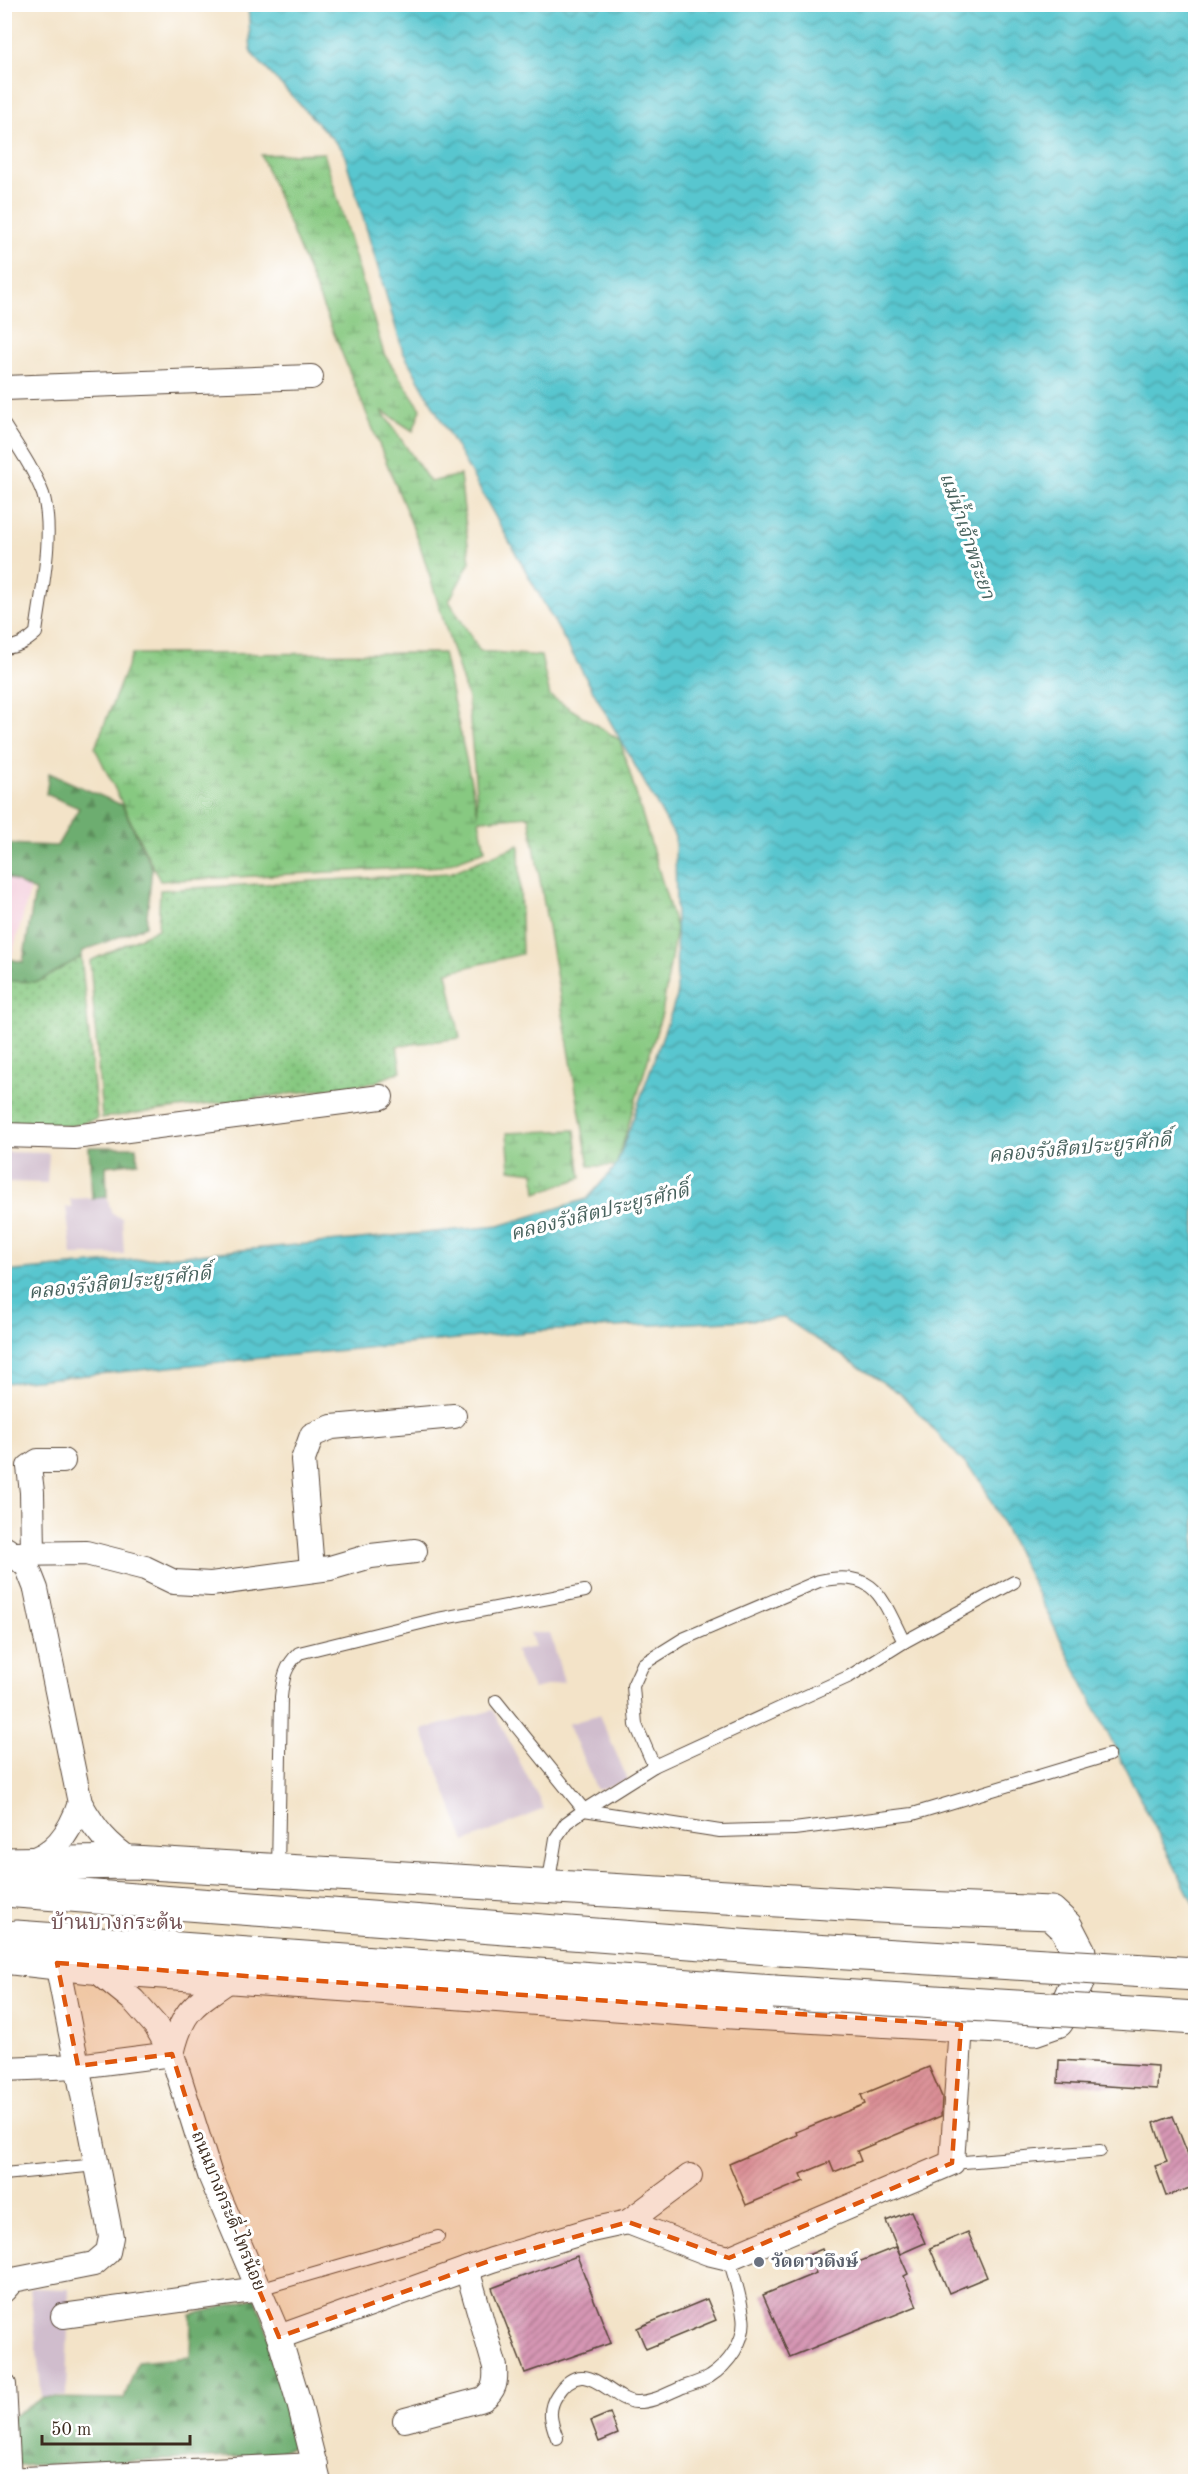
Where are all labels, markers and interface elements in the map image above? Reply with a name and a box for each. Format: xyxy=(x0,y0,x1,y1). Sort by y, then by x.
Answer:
water label: แม่น้ำเจ้าพระยา xyxy=(935,468,1004,603)
water label: คลองรังสิตประยูรศักดิ์ xyxy=(987,1124,1178,1168)
water label: คลองรังสิตประยูรศักดิ์ xyxy=(507,1173,698,1246)
water label: คลองรังสิตประยูรศักดิ์ xyxy=(27,1257,218,1305)
district label: บ้านบางกระต้น xyxy=(51,1911,183,1934)
street label: ถนนบางกระดี่-ไทรน้อย xyxy=(188,2126,274,2293)
place label: วัดดาวดึงษ์ xyxy=(771,2251,859,2271)
marker: วัดดาวดึงษ์ xyxy=(752,2255,766,2269)
scale bar xyxy=(42,2408,190,2446)
text: 50 m xyxy=(51,2421,91,2439)

